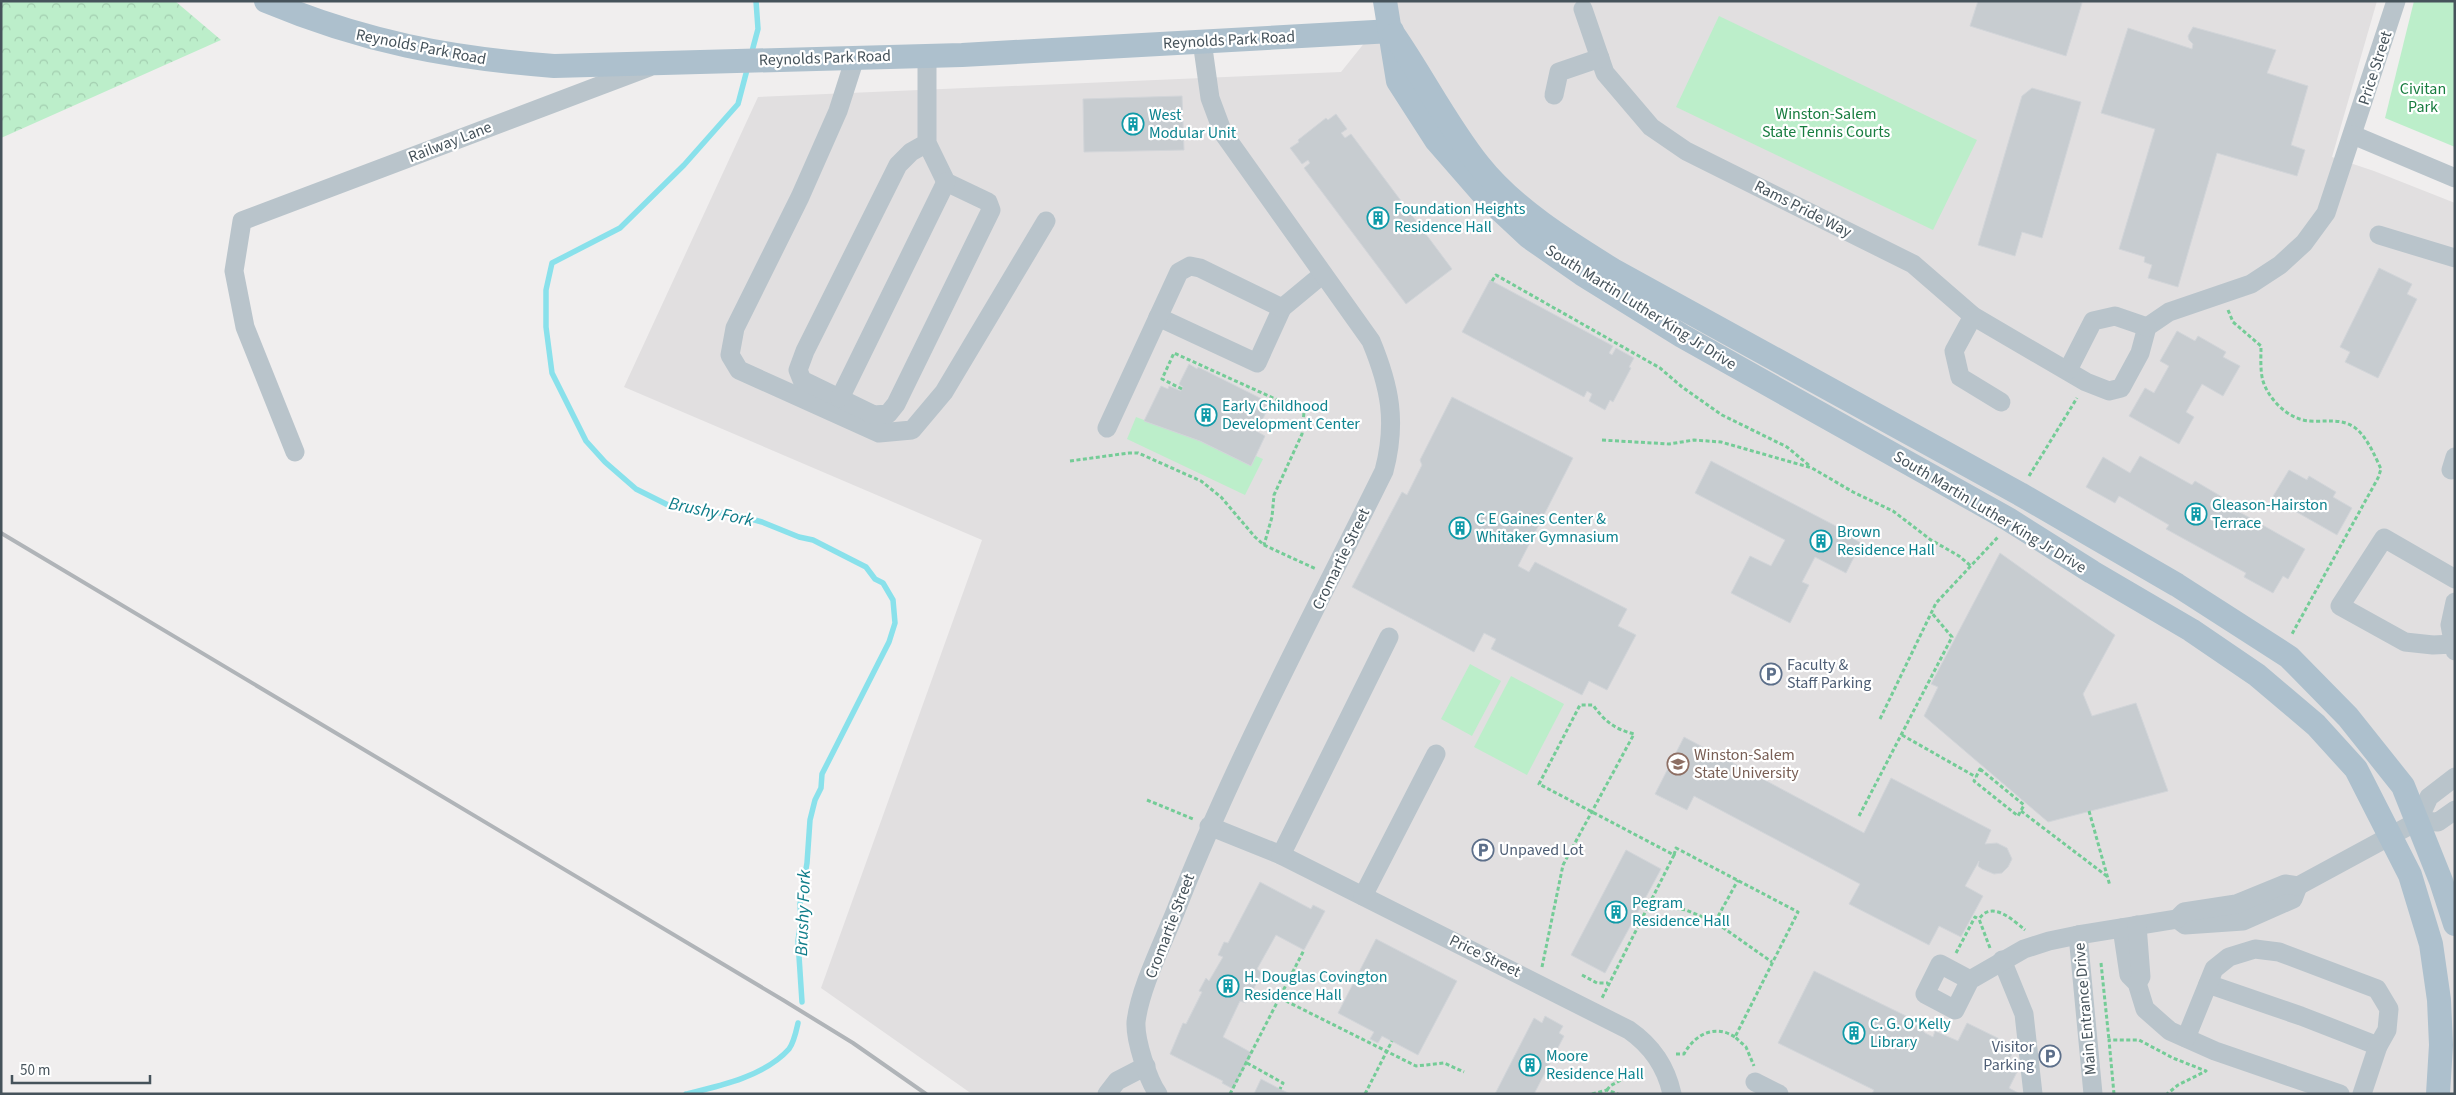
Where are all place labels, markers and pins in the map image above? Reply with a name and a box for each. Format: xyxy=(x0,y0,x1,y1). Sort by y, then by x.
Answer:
place label: West Modular Unit xyxy=(1149,104,1237,144)
building icon: West Modular Unit xyxy=(1121,112,1145,136)
place label: Foundation Heights Residence Hall xyxy=(1394,198,1526,238)
building icon: Foundation Heights Residence Hall xyxy=(1366,206,1390,230)
place label: Early Childhood Development Center xyxy=(1222,395,1360,435)
building icon: Early Childhood Development Center xyxy=(1194,403,1218,427)
place label: Gleason-Hairston Terrace xyxy=(2212,494,2328,534)
building icon: Gleason-Hairston Terrace xyxy=(2184,502,2208,526)
place label: C E Gaines Center & Whitaker Gymnasium xyxy=(1476,508,1619,548)
building icon: C E Gaines Center & Whitaker Gymnasium xyxy=(1448,516,1472,540)
place label: Brown Residence Hall xyxy=(1837,521,1935,561)
building icon: Brown Residence Hall xyxy=(1809,529,1833,553)
place label: Faculty & Staff Parking xyxy=(1787,654,1871,694)
parking icon: Faculty & Staff Parking xyxy=(1759,662,1783,686)
place label: Winston-Salem State University xyxy=(1694,744,1799,784)
school or university icon: Winston-Salem State University xyxy=(1666,752,1690,776)
parking icon: Unpaved Lot xyxy=(1471,838,1495,862)
place label: Unpaved Lot xyxy=(1499,839,1584,861)
place label: Pegram Residence Hall xyxy=(1632,892,1730,932)
building icon: Pegram Residence Hall xyxy=(1604,900,1628,924)
place label: H. Douglas Covington Residence Hall xyxy=(1244,966,1388,1006)
building icon: H. Douglas Covington Residence Hall xyxy=(1216,974,1240,998)
place label: C. G. O'Kelly Library xyxy=(1870,1013,1951,1053)
building icon: C. G. O'Kelly Library xyxy=(1842,1021,1866,1045)
place label: Visitor Parking xyxy=(1983,1036,2034,1076)
parking icon: Visitor Parking xyxy=(2038,1044,2062,1068)
place label: Moore Residence Hall xyxy=(1546,1045,1644,1085)
building icon: Moore Residence Hall xyxy=(1518,1053,1542,1077)

